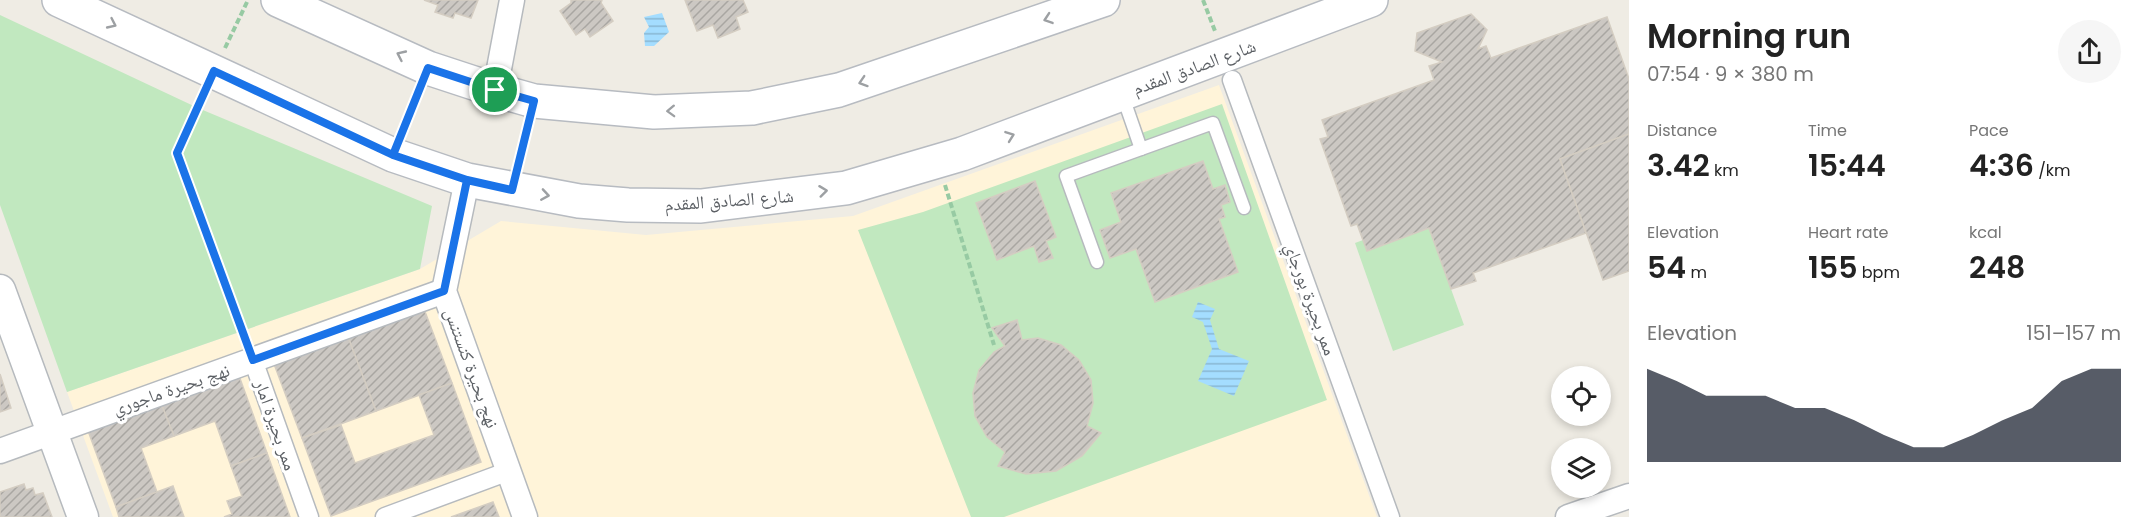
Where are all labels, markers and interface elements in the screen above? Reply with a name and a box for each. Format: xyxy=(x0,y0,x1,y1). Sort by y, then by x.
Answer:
one-way arrow xyxy=(1043,12,1054,25)
text: Morning run xyxy=(1647,13,1851,60)
one-way arrow xyxy=(106,17,117,29)
button: share xyxy=(2058,20,2121,83)
street label: شارع الصادق المقدم xyxy=(1129,33,1259,101)
one-way arrow xyxy=(396,51,407,63)
text: 07:54 · 9 × 380 m xyxy=(1647,60,1814,88)
pin xyxy=(469,64,520,115)
icon: arrive xyxy=(478,73,511,106)
one-way arrow xyxy=(858,75,869,88)
one-way arrow xyxy=(667,105,676,118)
text: Distance xyxy=(1647,119,1717,142)
text: Time xyxy=(1808,119,1847,142)
text: Pace xyxy=(1969,119,2009,142)
one-way arrow xyxy=(1004,131,1014,144)
text: 3.42 xyxy=(1647,144,1710,187)
text: 15:44 xyxy=(1808,144,1886,187)
text: 4:36 xyxy=(1969,144,2034,187)
text: km xyxy=(1710,159,1739,182)
text: /km xyxy=(2034,159,2071,182)
street label: شارع الصادق المقدم xyxy=(664,183,794,217)
one-way arrow xyxy=(818,186,828,198)
one-way arrow xyxy=(541,189,550,201)
text: Elevation xyxy=(1647,221,1719,244)
text: Heart rate xyxy=(1808,221,1888,244)
text: kcal xyxy=(1969,221,2002,244)
street label: ممر بحيرة بورجاي xyxy=(1277,239,1343,360)
text: 54 xyxy=(1647,246,1686,289)
text: 155 xyxy=(1808,246,1858,289)
text: 248 xyxy=(1969,246,2025,289)
text: m xyxy=(1686,261,1707,284)
text: bpm xyxy=(1858,261,1900,284)
street label: نهج بحيرة كنستنس xyxy=(439,304,505,432)
text: Elevation xyxy=(1647,319,1737,347)
text: 151–157 m xyxy=(2026,319,2121,347)
street label: نهج بحيرة ماجوري xyxy=(109,357,234,423)
map controls xyxy=(1551,366,1611,498)
button: locate xyxy=(1551,366,1611,426)
street label: ممر بحيرة امار xyxy=(248,375,303,474)
button: layers xyxy=(1551,438,1611,498)

